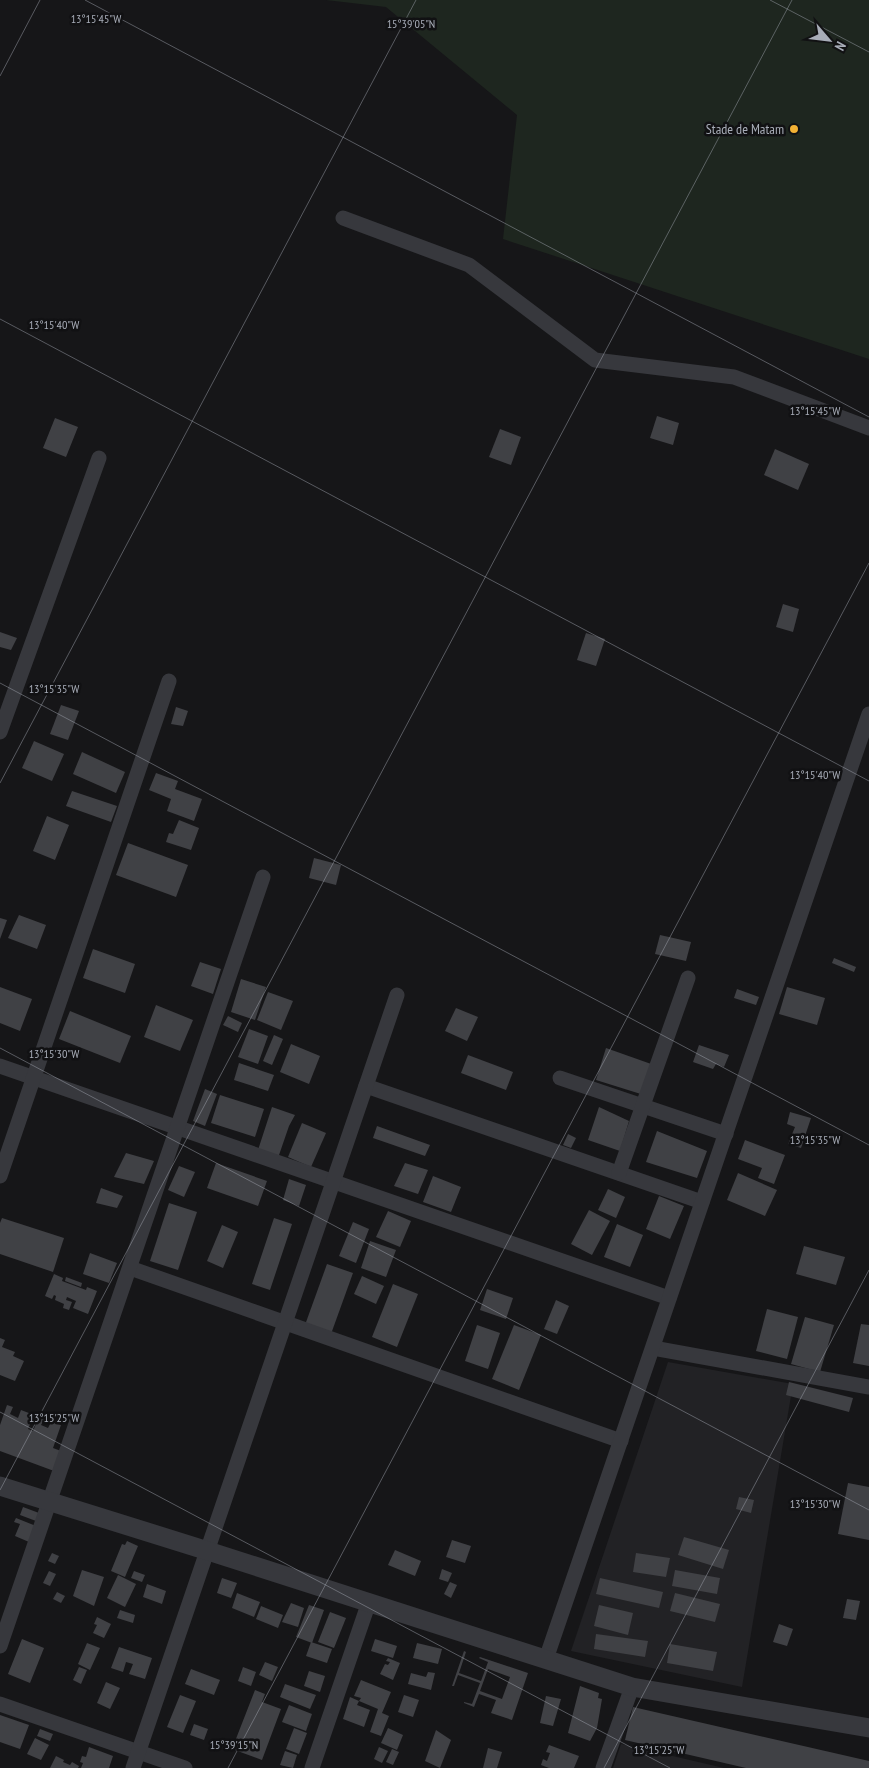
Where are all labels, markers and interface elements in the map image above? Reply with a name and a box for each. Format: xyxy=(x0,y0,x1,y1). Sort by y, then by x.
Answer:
text: 13°15'45"W xyxy=(71,11,121,26)
north arrow xyxy=(804,15,854,65)
text: 15°39'05"N xyxy=(387,16,435,31)
text: N xyxy=(831,39,850,54)
place label: Stade de Matam xyxy=(706,120,784,138)
marker: Stade de Matam xyxy=(788,123,800,135)
text: 13°15'40"W xyxy=(29,317,79,332)
text: 13°15'45"W xyxy=(790,403,840,418)
text: 13°15'35"W xyxy=(29,681,79,696)
text: 13°15'40"W xyxy=(790,767,840,782)
text: 13°15'30"W xyxy=(29,1046,79,1061)
text: 13°15'35"W xyxy=(790,1132,840,1147)
text: 13°15'25"W xyxy=(29,1410,79,1425)
text: 13°15'30"W xyxy=(790,1496,840,1511)
text: 15°39'15"N xyxy=(210,1737,258,1752)
text: 13°15'25"W xyxy=(634,1742,684,1757)

